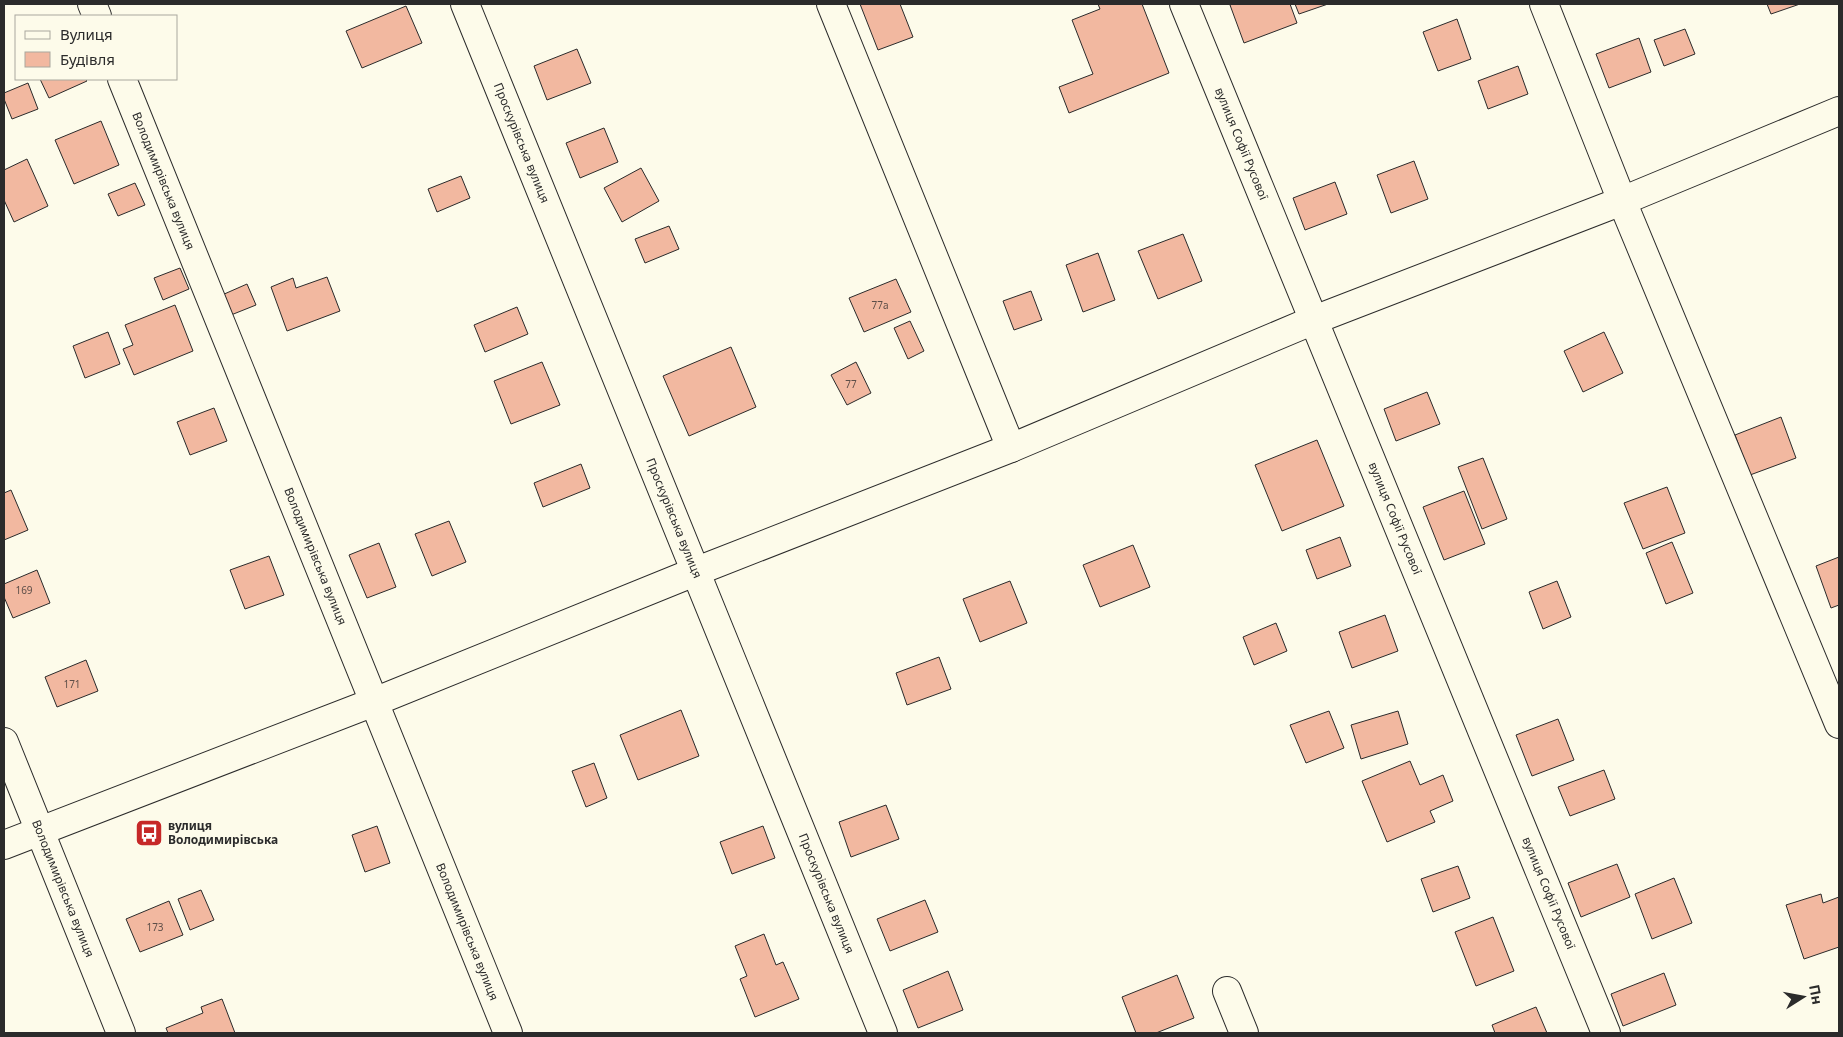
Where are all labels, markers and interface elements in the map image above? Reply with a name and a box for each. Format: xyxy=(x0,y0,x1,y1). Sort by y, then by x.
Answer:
legend xyxy=(15,15,178,80)
text: Вулиця xyxy=(60,24,113,44)
text: Будівля xyxy=(60,49,115,69)
street label: Проскурівська вулиця xyxy=(490,80,554,205)
street label: вулиця Софії Русової xyxy=(1211,85,1272,202)
street label: Володимирівська вулиця xyxy=(128,109,199,252)
house number: 77а xyxy=(872,298,889,312)
house number: 77 xyxy=(845,377,857,391)
street label: Проскурівська вулиця xyxy=(642,455,706,581)
street label: вулиця Софії Русової xyxy=(1365,459,1426,577)
street label: Володимирівська вулиця xyxy=(280,485,351,628)
house number: 169 xyxy=(15,583,33,597)
house number: 171 xyxy=(63,677,81,691)
street label: Володимирівська вулиця xyxy=(28,817,99,960)
place label: вулиця Володимирівська xyxy=(168,817,278,848)
bus stop icon: вулиця Володимирівська xyxy=(134,818,164,848)
street label: Проскурівська вулиця xyxy=(795,831,859,956)
street label: вулиця Софії Русової xyxy=(1518,834,1580,952)
street label: Володимирівська вулиця xyxy=(432,860,503,1003)
house number: 173 xyxy=(146,920,164,934)
north arrow xyxy=(1778,972,1828,1022)
text: Пн xyxy=(1805,983,1827,1006)

